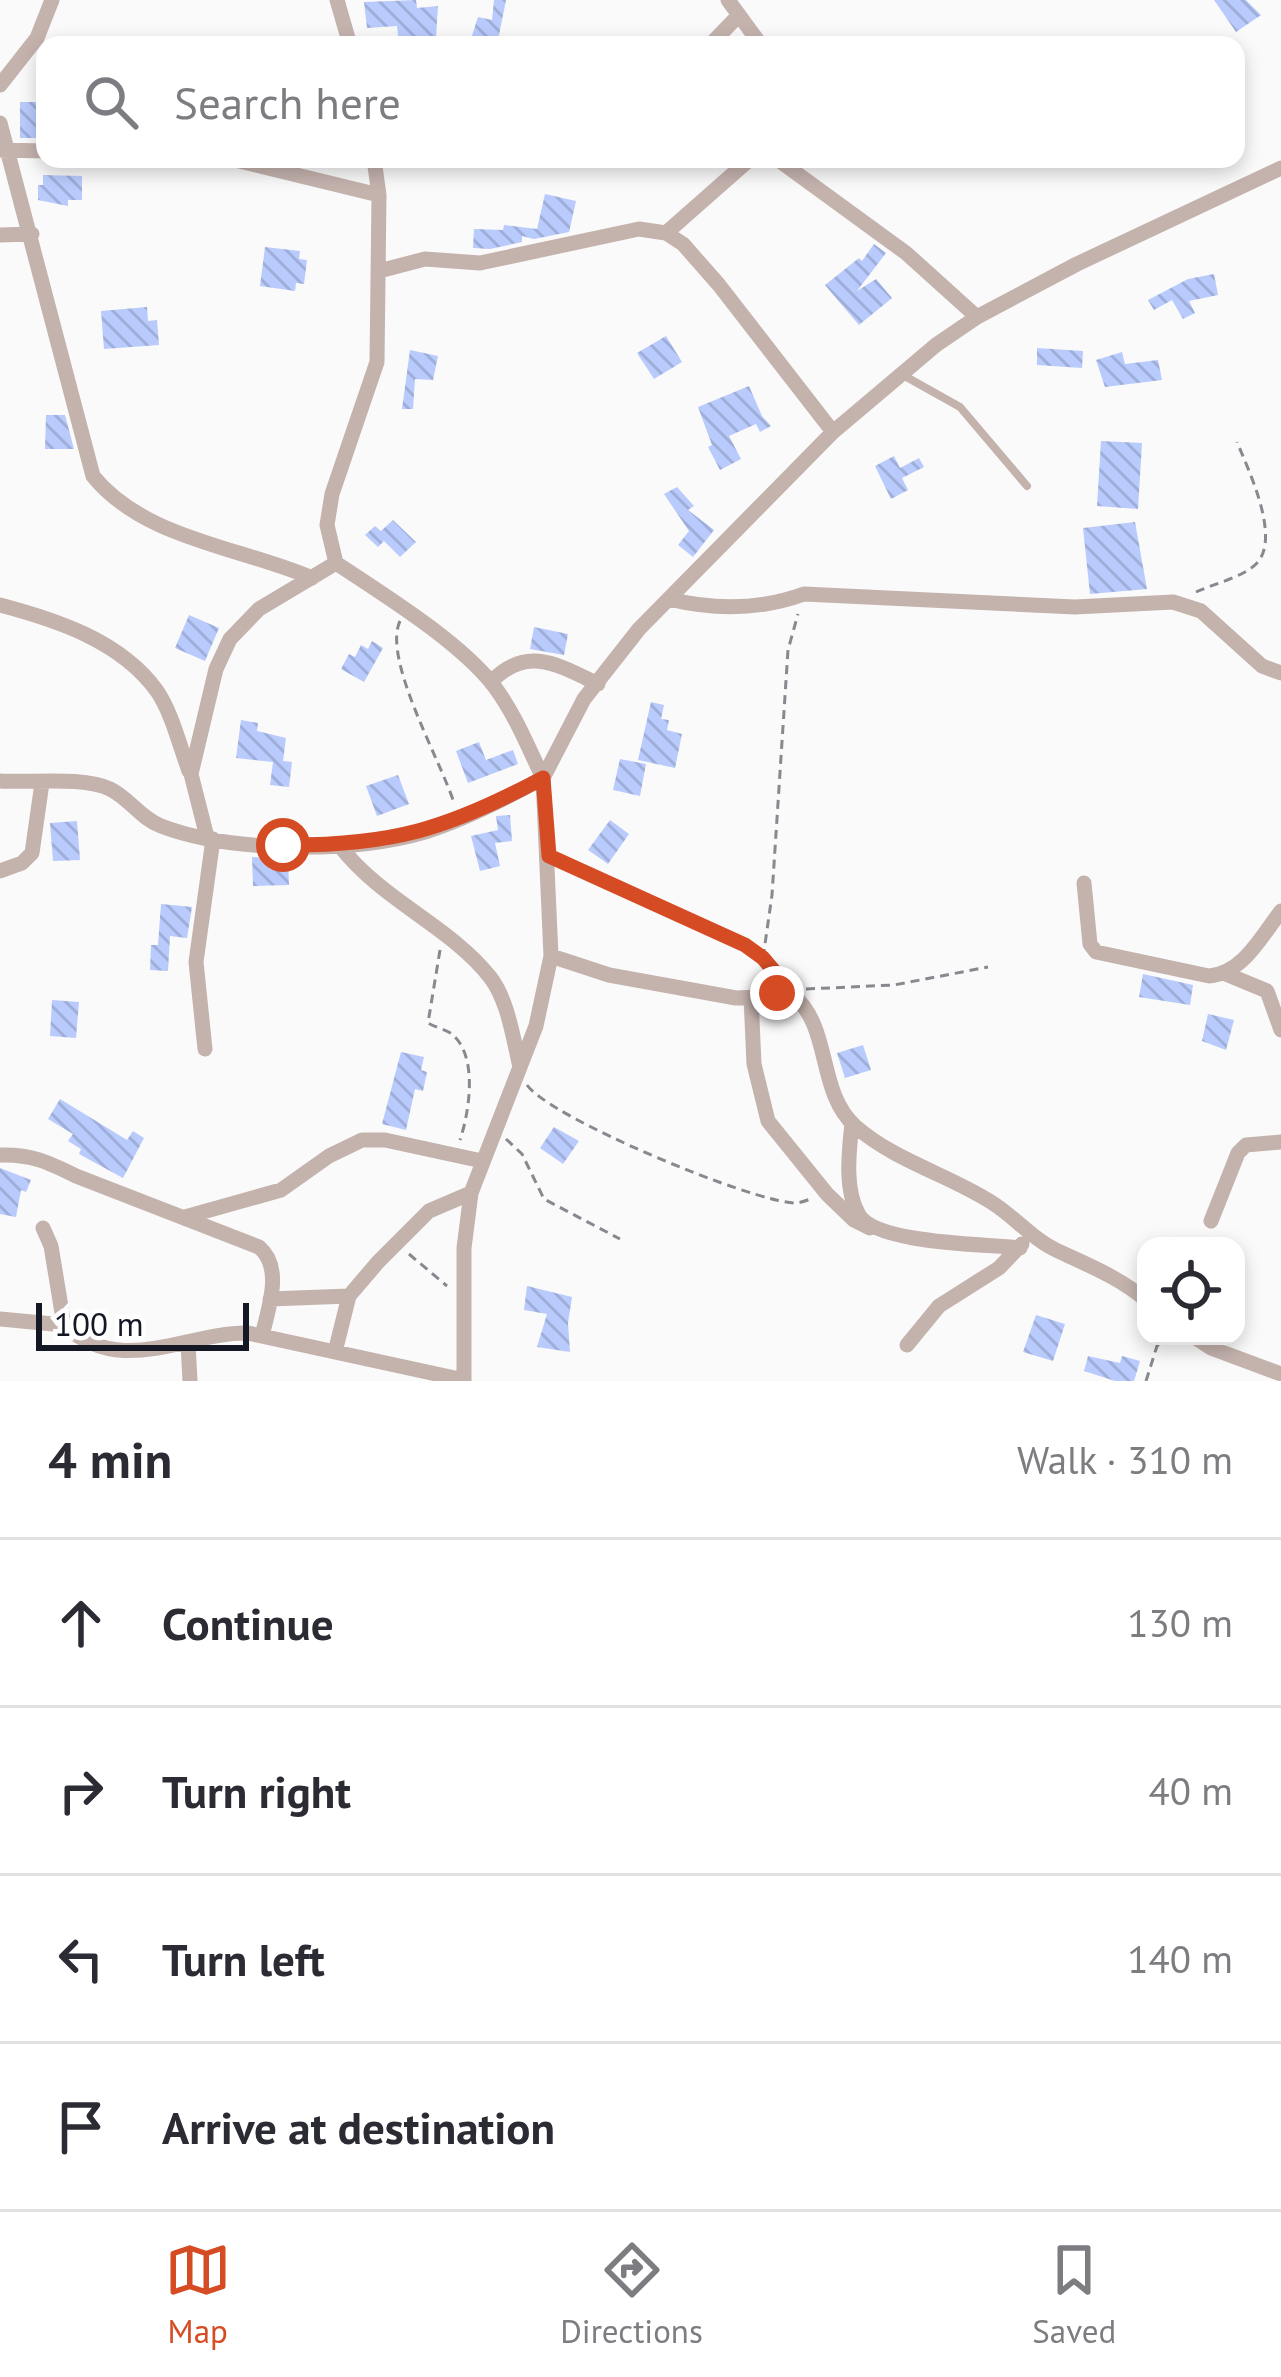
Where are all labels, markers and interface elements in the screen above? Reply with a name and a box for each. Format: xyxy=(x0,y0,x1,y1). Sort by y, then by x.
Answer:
search box xyxy=(36,36,1245,168)
icon: search xyxy=(78,69,144,135)
text: Search here xyxy=(174,73,401,131)
route start xyxy=(256,818,310,872)
route end xyxy=(750,966,804,1020)
map controls xyxy=(1137,1237,1245,1345)
button: locate xyxy=(1137,1237,1245,1345)
scale bar xyxy=(36,1297,249,1350)
text: 100 m xyxy=(54,1302,144,1345)
text: 4 min xyxy=(48,1426,172,1492)
text: Walk · 310 m xyxy=(1017,1434,1233,1485)
icon: ahead xyxy=(48,1590,114,1656)
text: Continue xyxy=(162,1594,334,1652)
text: 130 m xyxy=(1127,1597,1233,1648)
icon: right xyxy=(48,1758,114,1824)
text: Turn right xyxy=(162,1762,351,1820)
text: 40 m xyxy=(1148,1765,1233,1816)
icon: left xyxy=(48,1926,114,1992)
text: Turn left xyxy=(162,1930,325,1988)
text: 140 m xyxy=(1127,1933,1233,1984)
icon: arrive xyxy=(48,2094,114,2160)
text: Arrive at destination xyxy=(162,2098,555,2156)
tab: Map xyxy=(165,2237,231,2352)
tab: Directions xyxy=(560,2237,703,2352)
tab: Saved xyxy=(1032,2237,1116,2352)

